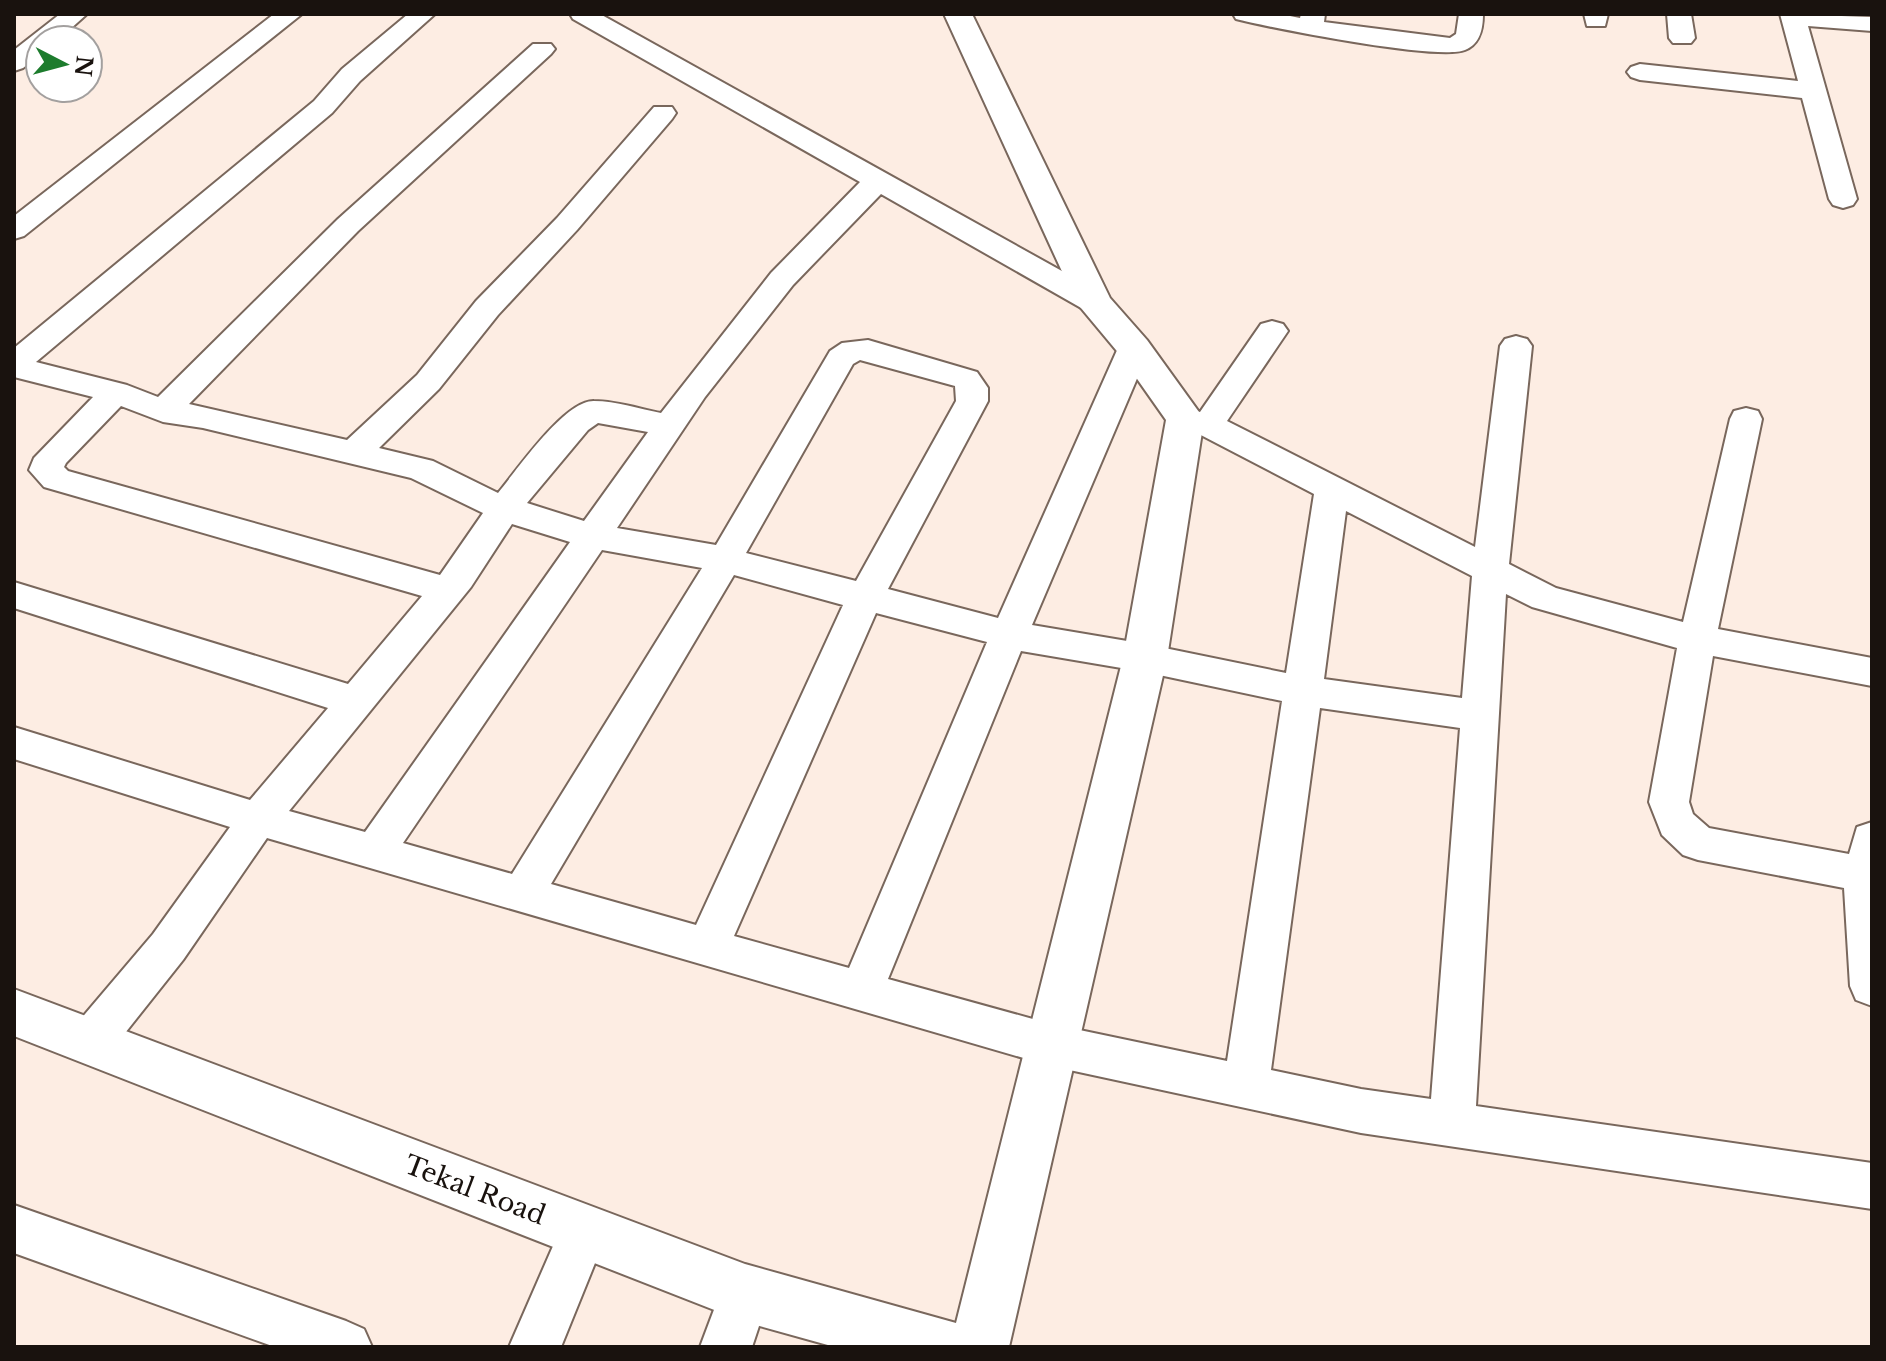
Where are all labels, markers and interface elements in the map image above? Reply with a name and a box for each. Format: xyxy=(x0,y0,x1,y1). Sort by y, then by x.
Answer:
north arrow xyxy=(24,24,104,104)
text: N xyxy=(69,54,98,78)
street label: Tekal Road xyxy=(400,1148,550,1232)

